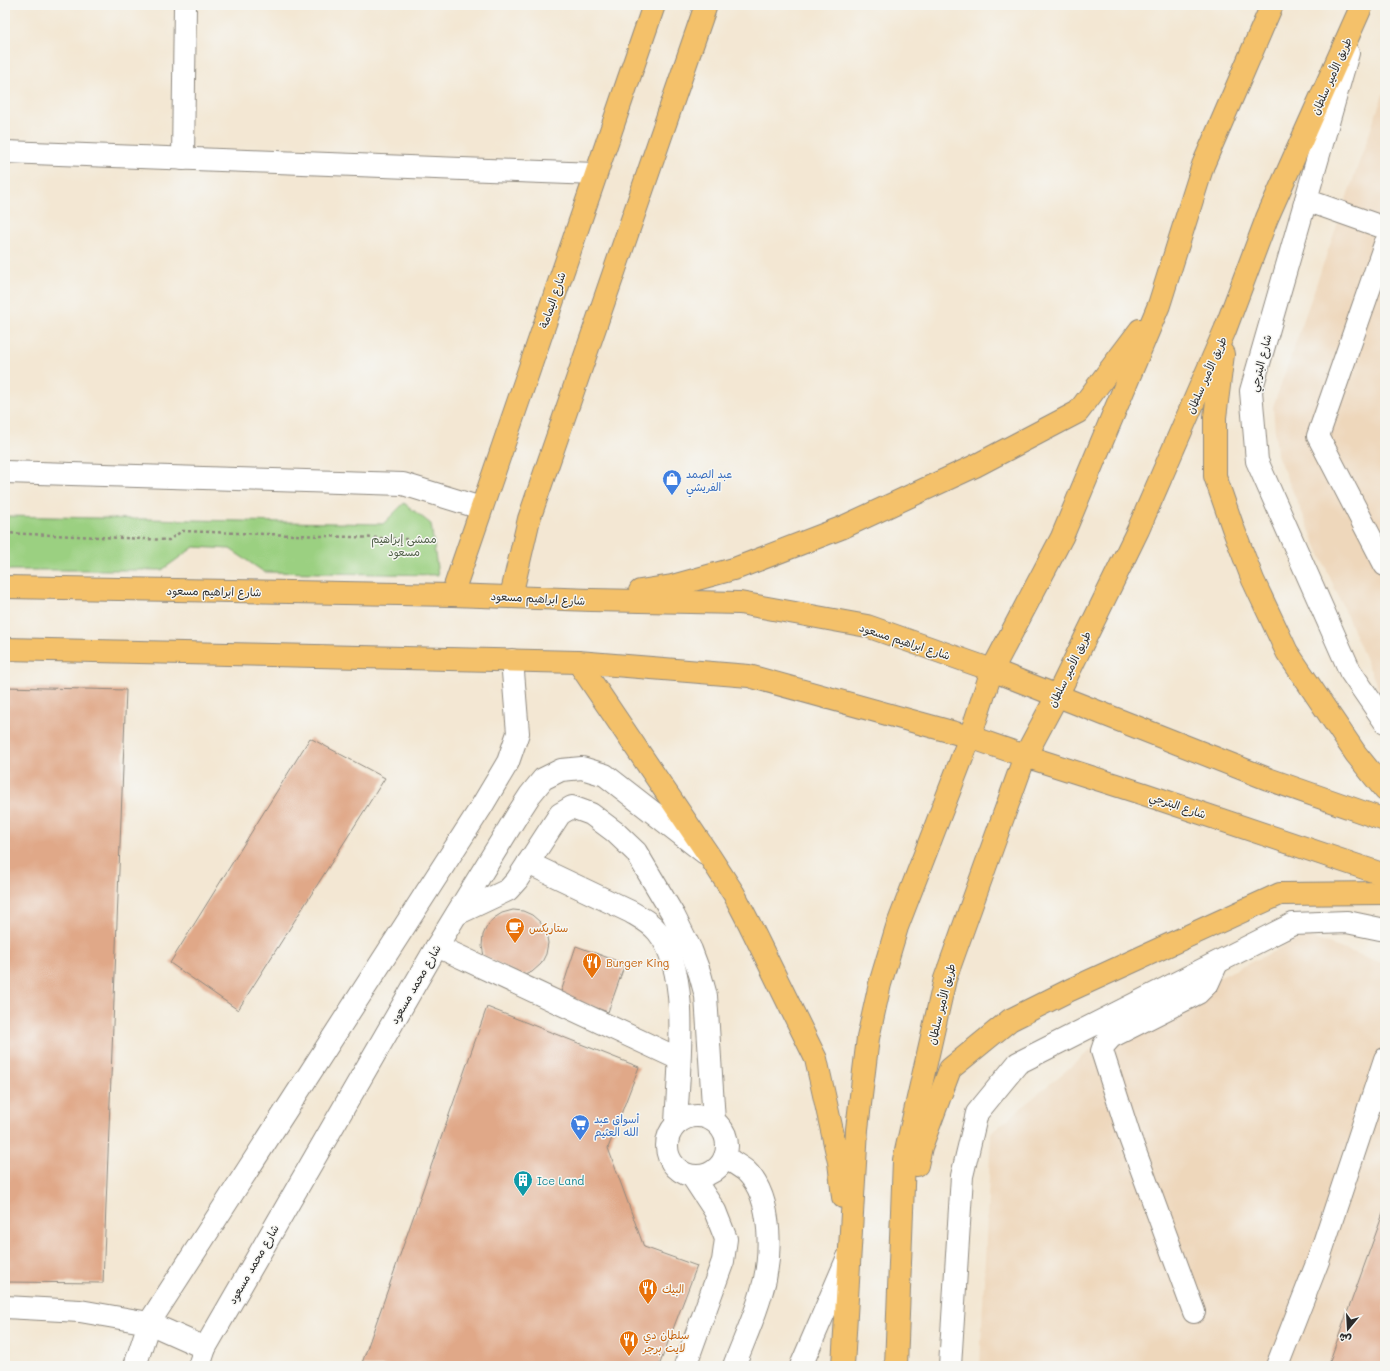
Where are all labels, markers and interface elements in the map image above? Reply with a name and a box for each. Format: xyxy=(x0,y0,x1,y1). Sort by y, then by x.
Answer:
street label: طريق الأمير سلطان xyxy=(1307,35,1355,117)
street label: شارع اليمامة xyxy=(535,270,571,331)
street label: شارع البترجي xyxy=(1246,333,1278,394)
street label: طريق الأمير سلطان xyxy=(1182,334,1230,416)
place label: عبد الصمد الفريشي xyxy=(686,466,732,498)
shop icon: عبد الصمد الفريشي xyxy=(661,468,683,496)
park label: ممشى إبراهيم مسعود xyxy=(371,531,437,560)
street label: شارع ابراهيم مسعود xyxy=(167,583,261,601)
street label: شارع ابراهيم مسعود xyxy=(490,588,586,610)
street label: شارع ابراهيم مسعود xyxy=(857,619,952,665)
street label: طريق الأمير سلطان xyxy=(1044,628,1094,710)
street label: شارع البترجي xyxy=(1147,788,1208,825)
cafe icon: ستاربكس xyxy=(504,916,526,944)
place label: ستاربكس xyxy=(529,920,568,936)
street label: شارع محمد مسعود xyxy=(386,942,446,1027)
restaurant icon: Burger King xyxy=(581,951,603,979)
place label: Burger King xyxy=(606,955,669,970)
street label: طريق الأمير سلطان xyxy=(924,962,958,1046)
place label: أسواق عبد الله العثيم xyxy=(594,1111,640,1141)
supermarket icon: أسواق عبد الله العثيم xyxy=(569,1113,591,1141)
building icon: Ice Land xyxy=(512,1169,534,1197)
place label: Ice Land xyxy=(537,1173,584,1188)
street label: شارع محمد مسعود xyxy=(224,1222,284,1307)
restaurant icon: البيك xyxy=(637,1277,659,1305)
place label: البيك xyxy=(662,1281,684,1297)
north arrow xyxy=(1328,1309,1368,1349)
place label: سلطان دي لايت برجر xyxy=(642,1327,690,1356)
restaurant icon: سلطان دي لايت برجر xyxy=(618,1329,640,1357)
text: ش xyxy=(1337,1330,1353,1348)

